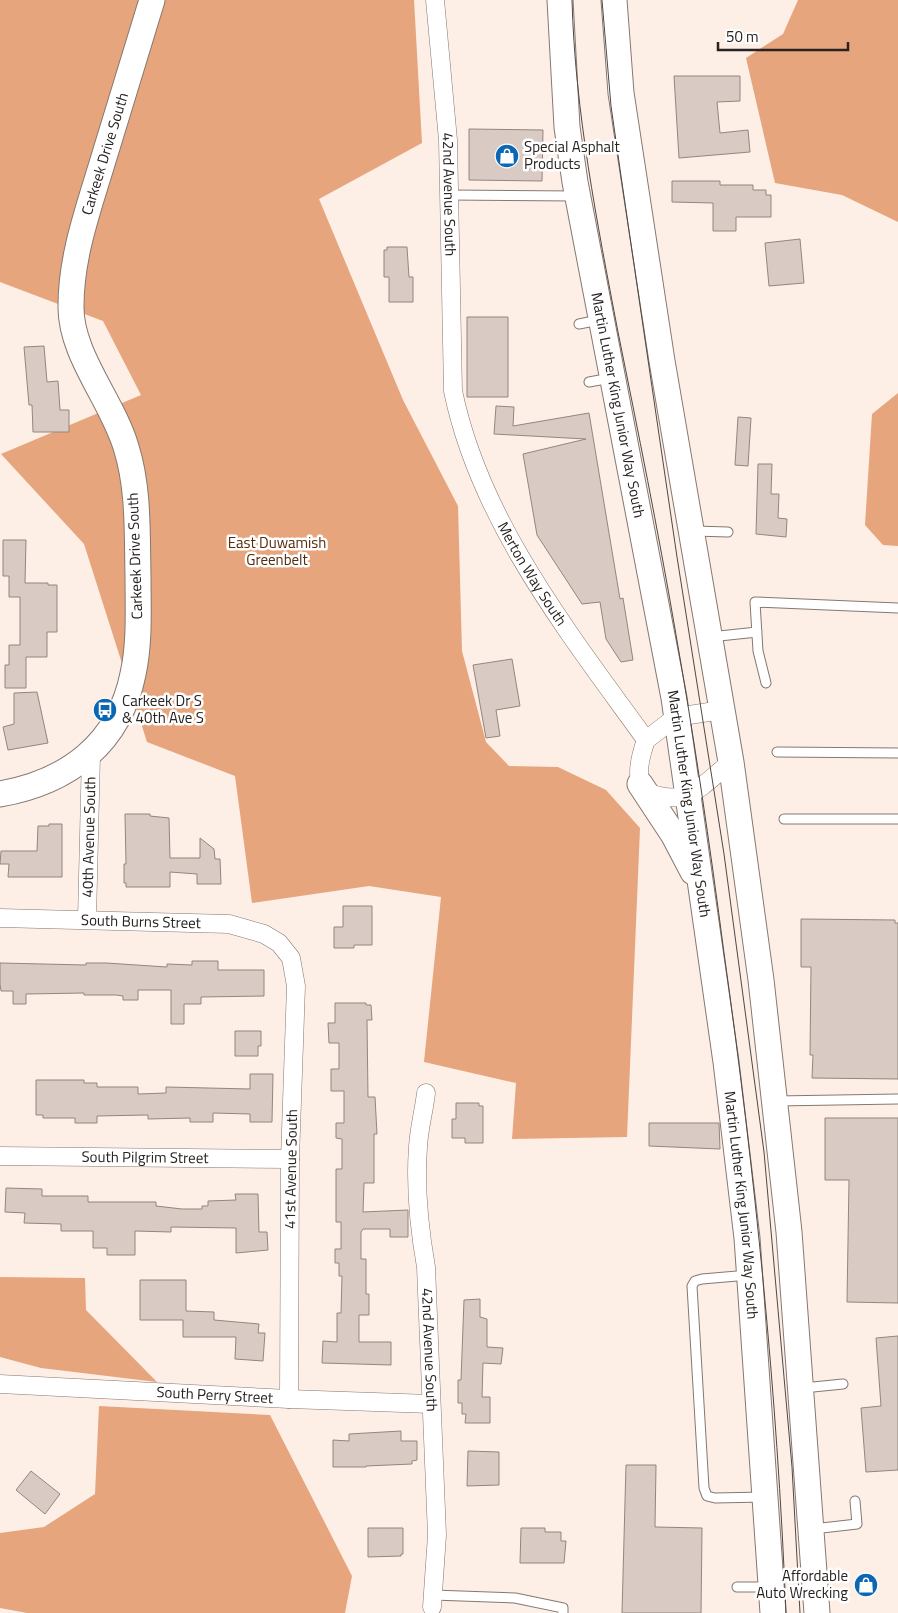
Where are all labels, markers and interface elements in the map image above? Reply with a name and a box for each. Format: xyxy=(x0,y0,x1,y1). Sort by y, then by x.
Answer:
scale bar xyxy=(718,20,848,52)
text: 50 m xyxy=(726,25,759,48)
street label: Carkeek Drive South xyxy=(75,90,134,218)
street label: 42nd Avenue South xyxy=(436,131,462,256)
place label: Special Asphalt Products xyxy=(524,135,621,175)
shop icon: Special Asphalt Products xyxy=(494,143,520,169)
street label: Martin Luther King Junior Way South xyxy=(585,290,651,520)
street label: Carkeek Drive South xyxy=(121,492,148,620)
street label: Merton Way South xyxy=(492,517,573,630)
park label: East Duwamish Greenbelt xyxy=(228,531,326,571)
street label: Martin Luther King Junior Way South xyxy=(662,688,717,919)
place label: Carkeek Dr S & 40th Ave S xyxy=(122,689,204,729)
bus stop icon: Carkeek Dr S & 40th Ave S xyxy=(92,697,118,723)
street label: 40th Avenue South xyxy=(76,776,101,898)
street label: South Burns Street xyxy=(81,908,202,934)
street label: Martin Luther King Junior Way South xyxy=(719,1090,765,1320)
street label: 41st Avenue South xyxy=(278,1109,303,1229)
street label: South Pilgrim Street xyxy=(81,1145,209,1169)
street label: 42nd Avenue South xyxy=(416,1287,444,1412)
street label: South Perry Street xyxy=(156,1380,274,1409)
place label: Affordable Auto Wrecking xyxy=(756,1564,848,1604)
shop icon: Affordable Auto Wrecking xyxy=(853,1572,879,1598)

